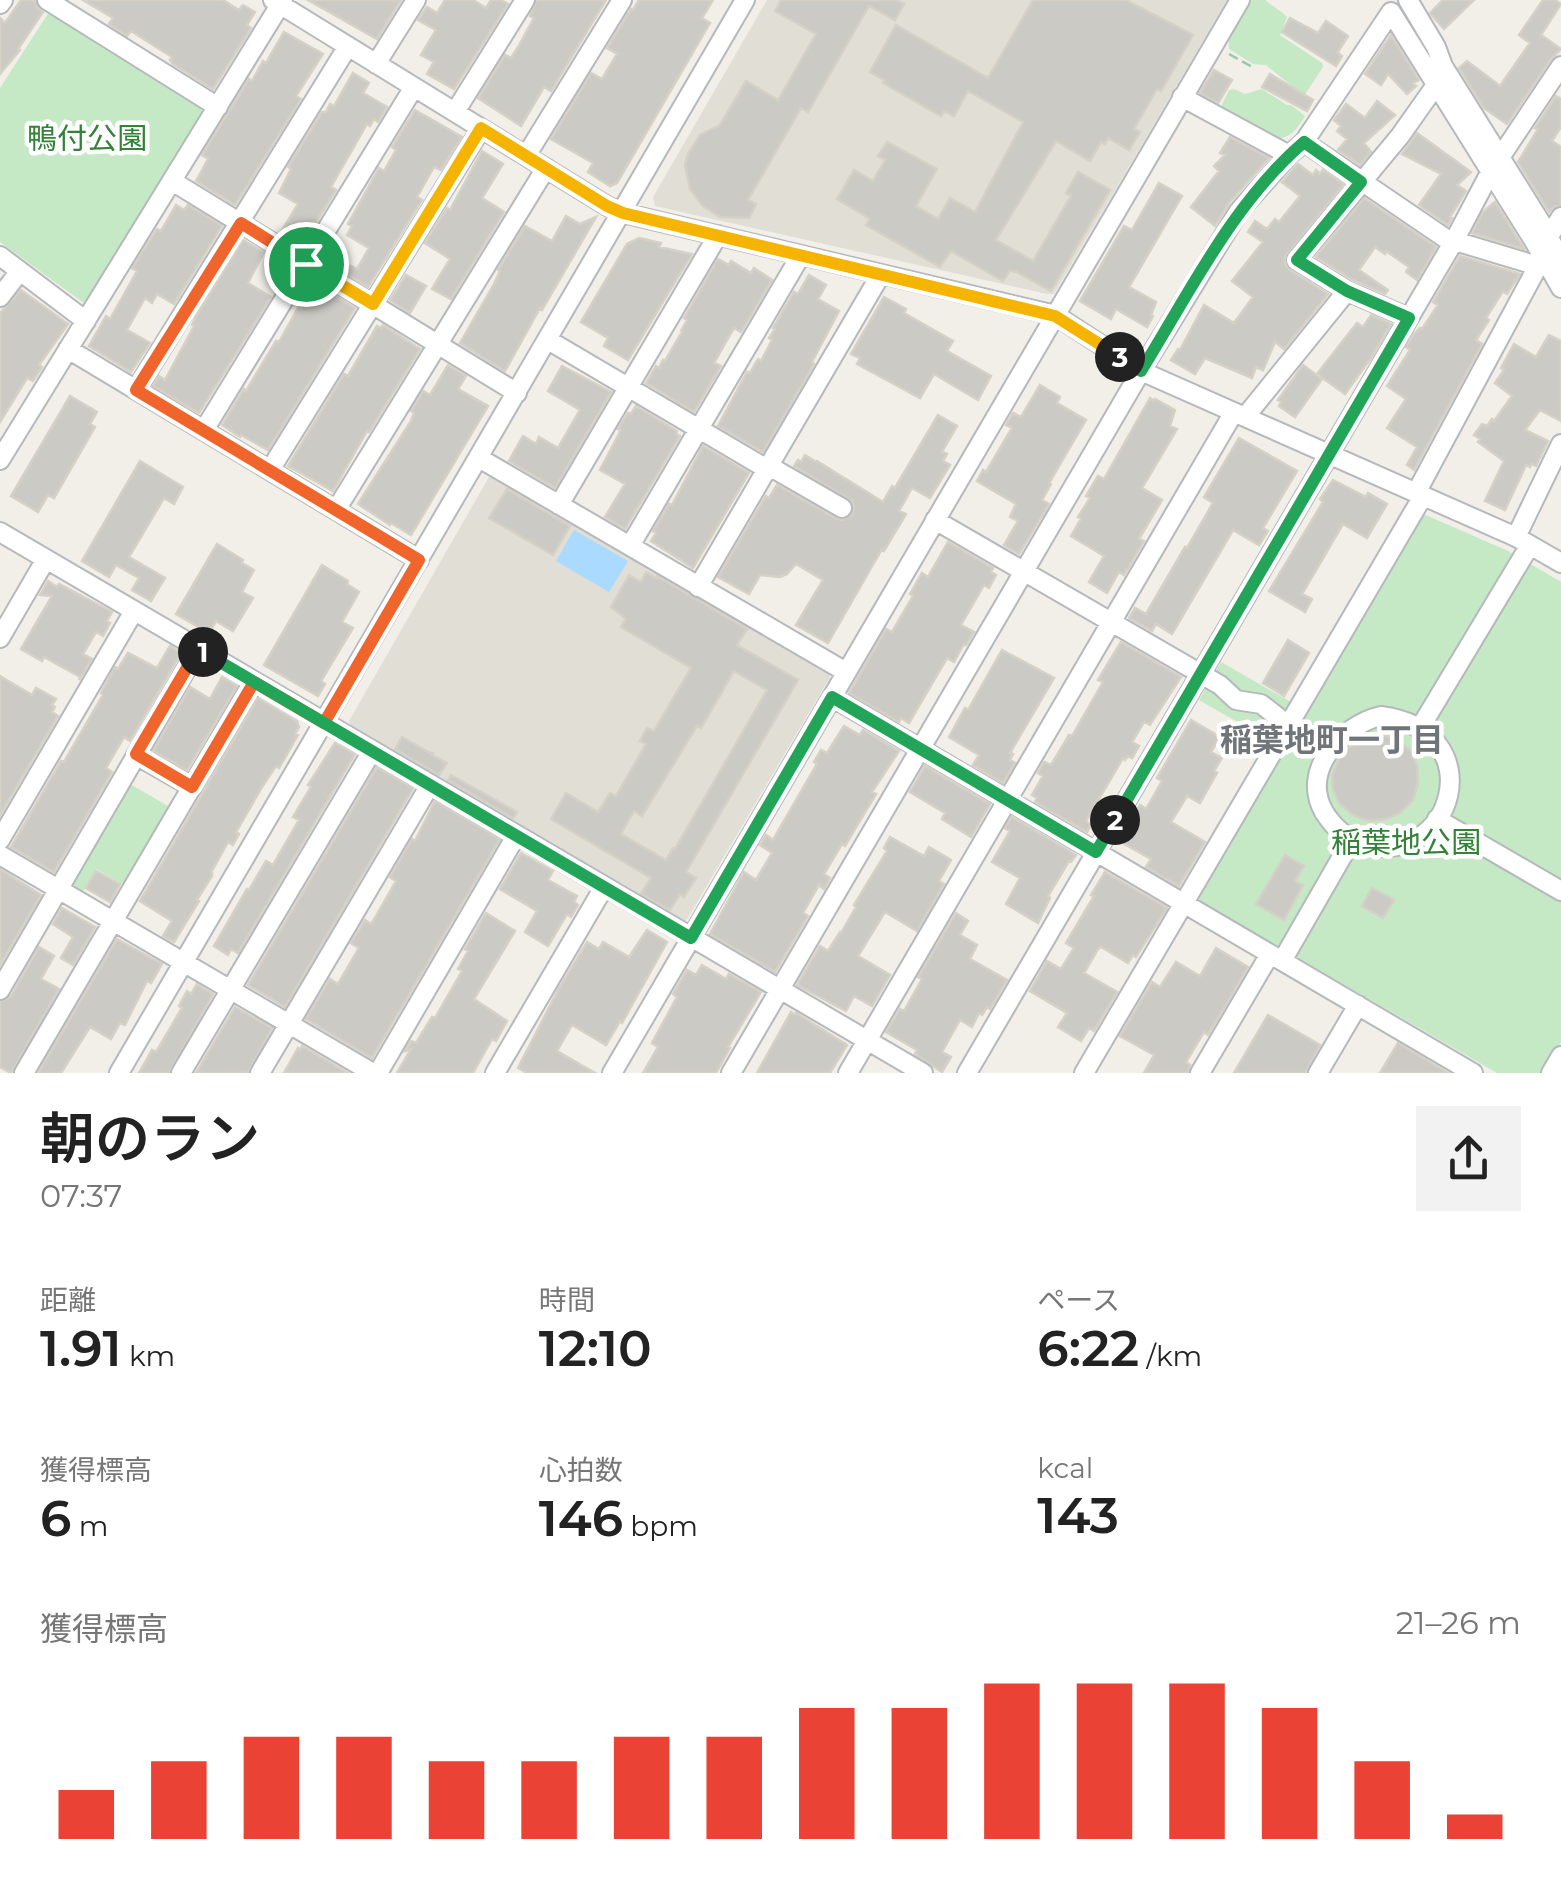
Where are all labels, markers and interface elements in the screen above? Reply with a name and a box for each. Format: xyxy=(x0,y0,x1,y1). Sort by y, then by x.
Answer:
park label: 鴨付公園 xyxy=(27,120,147,157)
pin xyxy=(264,222,349,307)
icon: arrive xyxy=(279,237,334,292)
pin: 3 xyxy=(1095,332,1145,382)
text: 3 xyxy=(1112,340,1128,374)
pin: 1 xyxy=(178,627,228,677)
text: 1 xyxy=(198,635,208,669)
district label: 稲葉地町一丁目 xyxy=(1220,720,1444,759)
pin: 2 xyxy=(1090,795,1140,845)
text: 2 xyxy=(1107,803,1123,837)
park label: 稲葉地公園 xyxy=(1331,824,1481,861)
text: 朝のラン xyxy=(40,1105,260,1172)
button: share xyxy=(1416,1106,1521,1211)
text: 07:37 xyxy=(40,1176,122,1215)
text: 距離 xyxy=(40,1283,96,1317)
text: 時間 xyxy=(539,1283,595,1317)
text: ペース xyxy=(1037,1283,1120,1317)
text: 1.91 xyxy=(40,1318,122,1379)
text: 12:10 xyxy=(539,1318,652,1379)
text: 6:22 xyxy=(1037,1318,1139,1379)
text: km xyxy=(122,1339,175,1373)
text: /km xyxy=(1139,1339,1202,1373)
text: kcal xyxy=(1037,1451,1093,1485)
text: 獲得標高 xyxy=(40,1453,152,1487)
text: 心拍数 xyxy=(539,1453,623,1487)
text: 143 xyxy=(1037,1485,1119,1546)
text: 6 xyxy=(40,1488,71,1549)
text: 146 xyxy=(539,1488,623,1549)
text: m xyxy=(71,1509,108,1543)
text: bpm xyxy=(623,1509,698,1543)
text: 21–26 m xyxy=(1396,1603,1521,1642)
text: 獲得標高 xyxy=(40,1609,168,1648)

